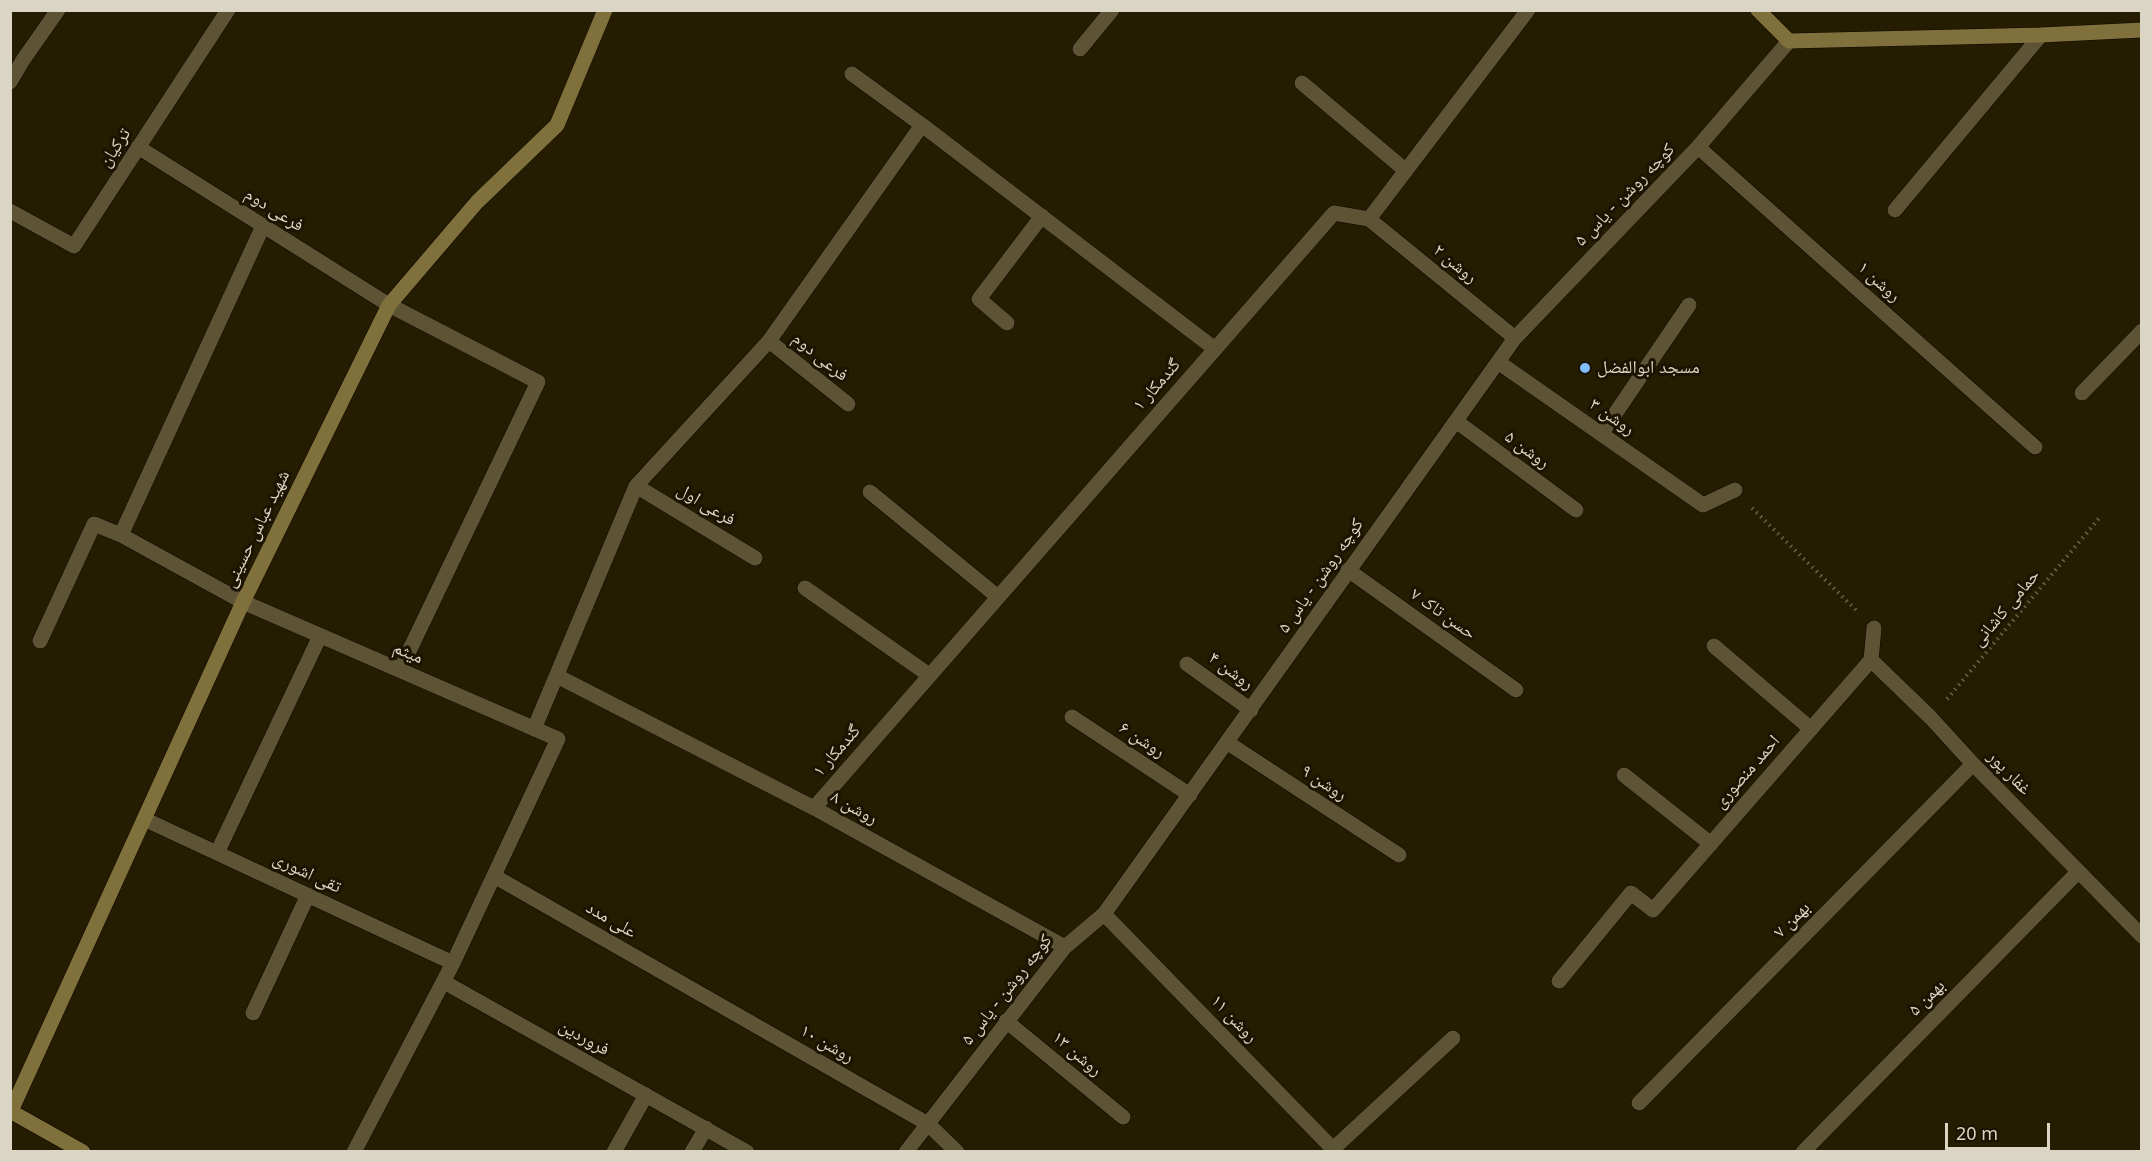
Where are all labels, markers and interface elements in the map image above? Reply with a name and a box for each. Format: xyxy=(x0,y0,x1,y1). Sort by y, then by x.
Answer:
street label: ترکیان xyxy=(94,124,136,172)
street label: کوچه روشن - یاس ۵ xyxy=(1570,139,1680,251)
street label: فرعی دوم xyxy=(240,183,308,237)
street label: روشن ۲ xyxy=(1429,240,1481,288)
street label: روشن ۱ xyxy=(1853,257,1905,307)
street label: فرعی دوم xyxy=(788,328,852,386)
street label: گندمکار ۱ xyxy=(1129,355,1185,415)
place label: مسجد ابوالفضل xyxy=(1597,357,1700,379)
marker: مسجد ابوالفضل xyxy=(1578,361,1592,375)
street label: روشن ۳ xyxy=(1585,394,1639,440)
street label: روشن ۵ xyxy=(1500,426,1554,474)
street label: شهید عباس حسینی xyxy=(219,467,295,591)
street label: فرعی اول xyxy=(673,479,739,531)
street label: کوچه روشن - یاس ۵ xyxy=(1273,515,1369,637)
street label: حمامی کاشانی xyxy=(1967,565,2045,651)
street label: حسن تاک ۷ xyxy=(1406,584,1480,644)
street label: میثم xyxy=(390,637,426,669)
street label: روشن ۴ xyxy=(1204,647,1258,695)
street label: روشن ۶ xyxy=(1115,717,1169,763)
street label: گندمکار ۱ xyxy=(809,721,865,781)
street label: احمد منصوری xyxy=(1709,731,1785,813)
street label: غفار پور xyxy=(1983,746,2035,800)
street label: روشن ۹ xyxy=(1297,760,1351,806)
street label: روشن ۸ xyxy=(827,786,881,830)
street label: تقی اشوری xyxy=(269,848,345,898)
street label: علی مدد xyxy=(582,897,640,943)
street label: بهمن ۷ xyxy=(1769,897,1815,943)
street label: کوچه روشن - یاس ۵ xyxy=(957,930,1057,1050)
street label: بهمن ۵ xyxy=(1904,975,1950,1021)
street label: روشن ۱۱ xyxy=(1206,990,1262,1048)
street label: فروردین xyxy=(555,1015,613,1061)
street label: روشن ۱۰ xyxy=(796,1020,858,1068)
street label: روشن ۱۳ xyxy=(1048,1027,1106,1081)
scale bar xyxy=(1948,1111,2053,1149)
text: 20 m xyxy=(1956,1121,1998,1145)

